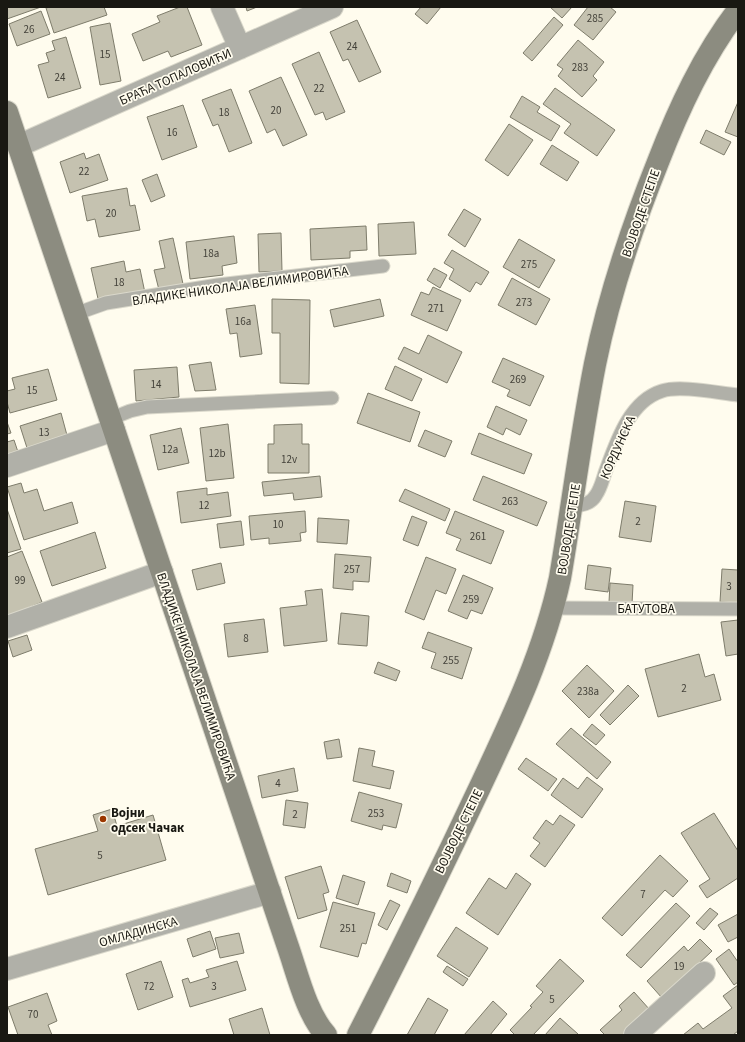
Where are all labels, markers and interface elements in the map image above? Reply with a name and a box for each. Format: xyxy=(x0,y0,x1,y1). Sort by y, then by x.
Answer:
house number: 285 xyxy=(587,11,603,26)
house number: 26 xyxy=(24,22,35,37)
house number: 24 xyxy=(347,39,358,54)
street label: БРАЋА ТОПАЛОВИЋИ xyxy=(117,44,234,110)
house number: 15 xyxy=(100,47,110,62)
house number: 283 xyxy=(572,60,588,75)
house number: 24 xyxy=(55,70,66,85)
house number: 22 xyxy=(314,81,324,96)
house number: 20 xyxy=(271,103,281,118)
house number: 18 xyxy=(219,105,230,120)
house number: 16 xyxy=(167,125,178,140)
house number: 22 xyxy=(79,164,89,179)
street label: ВОЈВОДЕ СТЕПЕ xyxy=(617,167,664,260)
house number: 20 xyxy=(106,206,116,221)
house number: 18a xyxy=(203,246,219,261)
house number: 275 xyxy=(521,257,537,272)
street label: ВЛАДИКЕ НИКОЛАЈА ВЕЛИМИРОВИЋА xyxy=(131,262,350,310)
house number: 18 xyxy=(114,275,125,290)
house number: 273 xyxy=(516,295,532,310)
house number: 271 xyxy=(428,301,444,316)
house number: 16a xyxy=(235,314,251,329)
house number: 269 xyxy=(510,372,526,387)
house number: 14 xyxy=(151,377,162,392)
house number: 15 xyxy=(27,383,37,398)
street label: КОРДУНСКА xyxy=(596,412,640,482)
house number: 13 xyxy=(39,425,49,440)
house number: 12a xyxy=(162,442,178,457)
house number: 12b xyxy=(208,446,226,461)
house number: 12v xyxy=(281,452,297,467)
street label: ВОЈВОДЕ СТЕПЕ xyxy=(553,482,585,576)
house number: 263 xyxy=(502,494,518,509)
house number: 12 xyxy=(199,498,209,513)
house number: 2 xyxy=(635,514,641,529)
house number: 10 xyxy=(273,517,283,532)
house number: 261 xyxy=(470,529,486,544)
house number: 257 xyxy=(344,562,360,577)
street label: ВЛАДИКЕ НИКОЛАЈА ВЕЛИМИРОВИЋА xyxy=(152,570,240,783)
house number: 99 xyxy=(15,573,25,588)
house number: 3 xyxy=(726,579,732,594)
house number: 259 xyxy=(463,592,479,607)
street label: БАТУТОВА xyxy=(617,600,676,618)
house number: 8 xyxy=(243,631,249,646)
house number: 255 xyxy=(443,653,459,668)
house number: 2 xyxy=(681,681,687,696)
house number: 238a xyxy=(577,684,599,699)
house number: 4 xyxy=(275,776,281,791)
street label: ВОЈВОДЕ СТЕПЕ xyxy=(431,786,487,877)
place label: Војни одсек Чачак xyxy=(111,804,185,837)
house number: 253 xyxy=(368,806,384,821)
house number: 2 xyxy=(292,807,298,822)
marker: Војни одсек Чачак xyxy=(98,814,108,824)
house number: 5 xyxy=(97,848,103,863)
house number: 7 xyxy=(640,887,646,902)
street label: ОМЛАДИНСКА xyxy=(97,912,180,952)
house number: 251 xyxy=(340,921,356,936)
house number: 19 xyxy=(674,959,684,974)
house number: 72 xyxy=(144,979,154,994)
house number: 3 xyxy=(211,979,217,994)
house number: 5 xyxy=(549,992,555,1007)
house number: 70 xyxy=(28,1007,38,1022)

